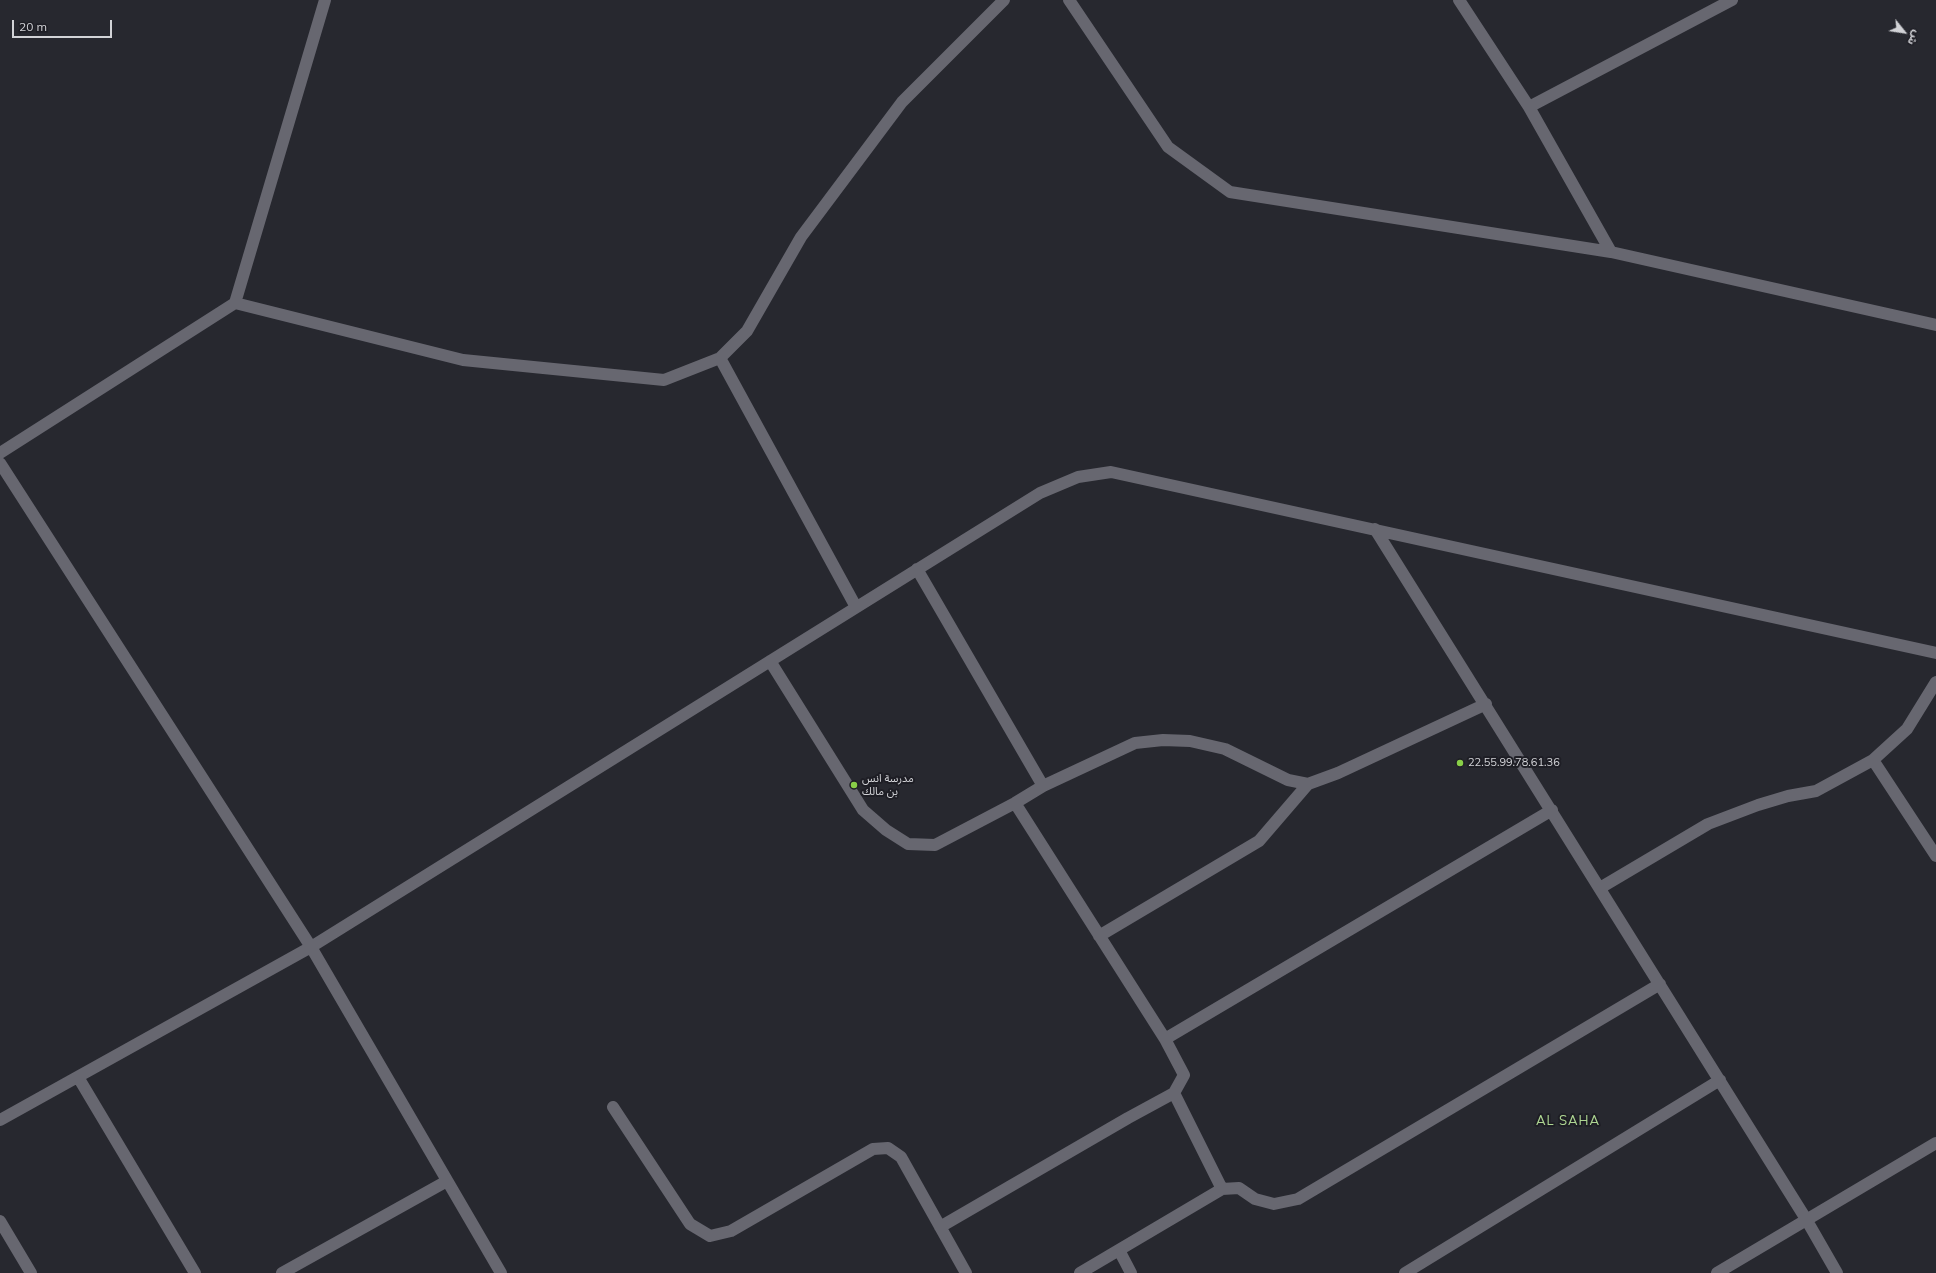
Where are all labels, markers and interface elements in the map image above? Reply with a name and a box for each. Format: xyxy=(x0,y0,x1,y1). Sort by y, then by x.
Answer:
scale bar xyxy=(14,12,114,38)
north arrow xyxy=(1884,12,1924,52)
text: 20 m xyxy=(19,19,47,34)
text: ش xyxy=(1905,28,1924,48)
place label: 22.55.99.78.61.36 xyxy=(1468,756,1560,770)
marker: 22.55.99.78.61.36 xyxy=(1455,758,1465,768)
place label: مدرسة انس بن مالك xyxy=(862,772,914,798)
marker: مدرسة انس بن مالك xyxy=(849,780,859,790)
district label: AL SAHA xyxy=(1536,1113,1600,1129)

